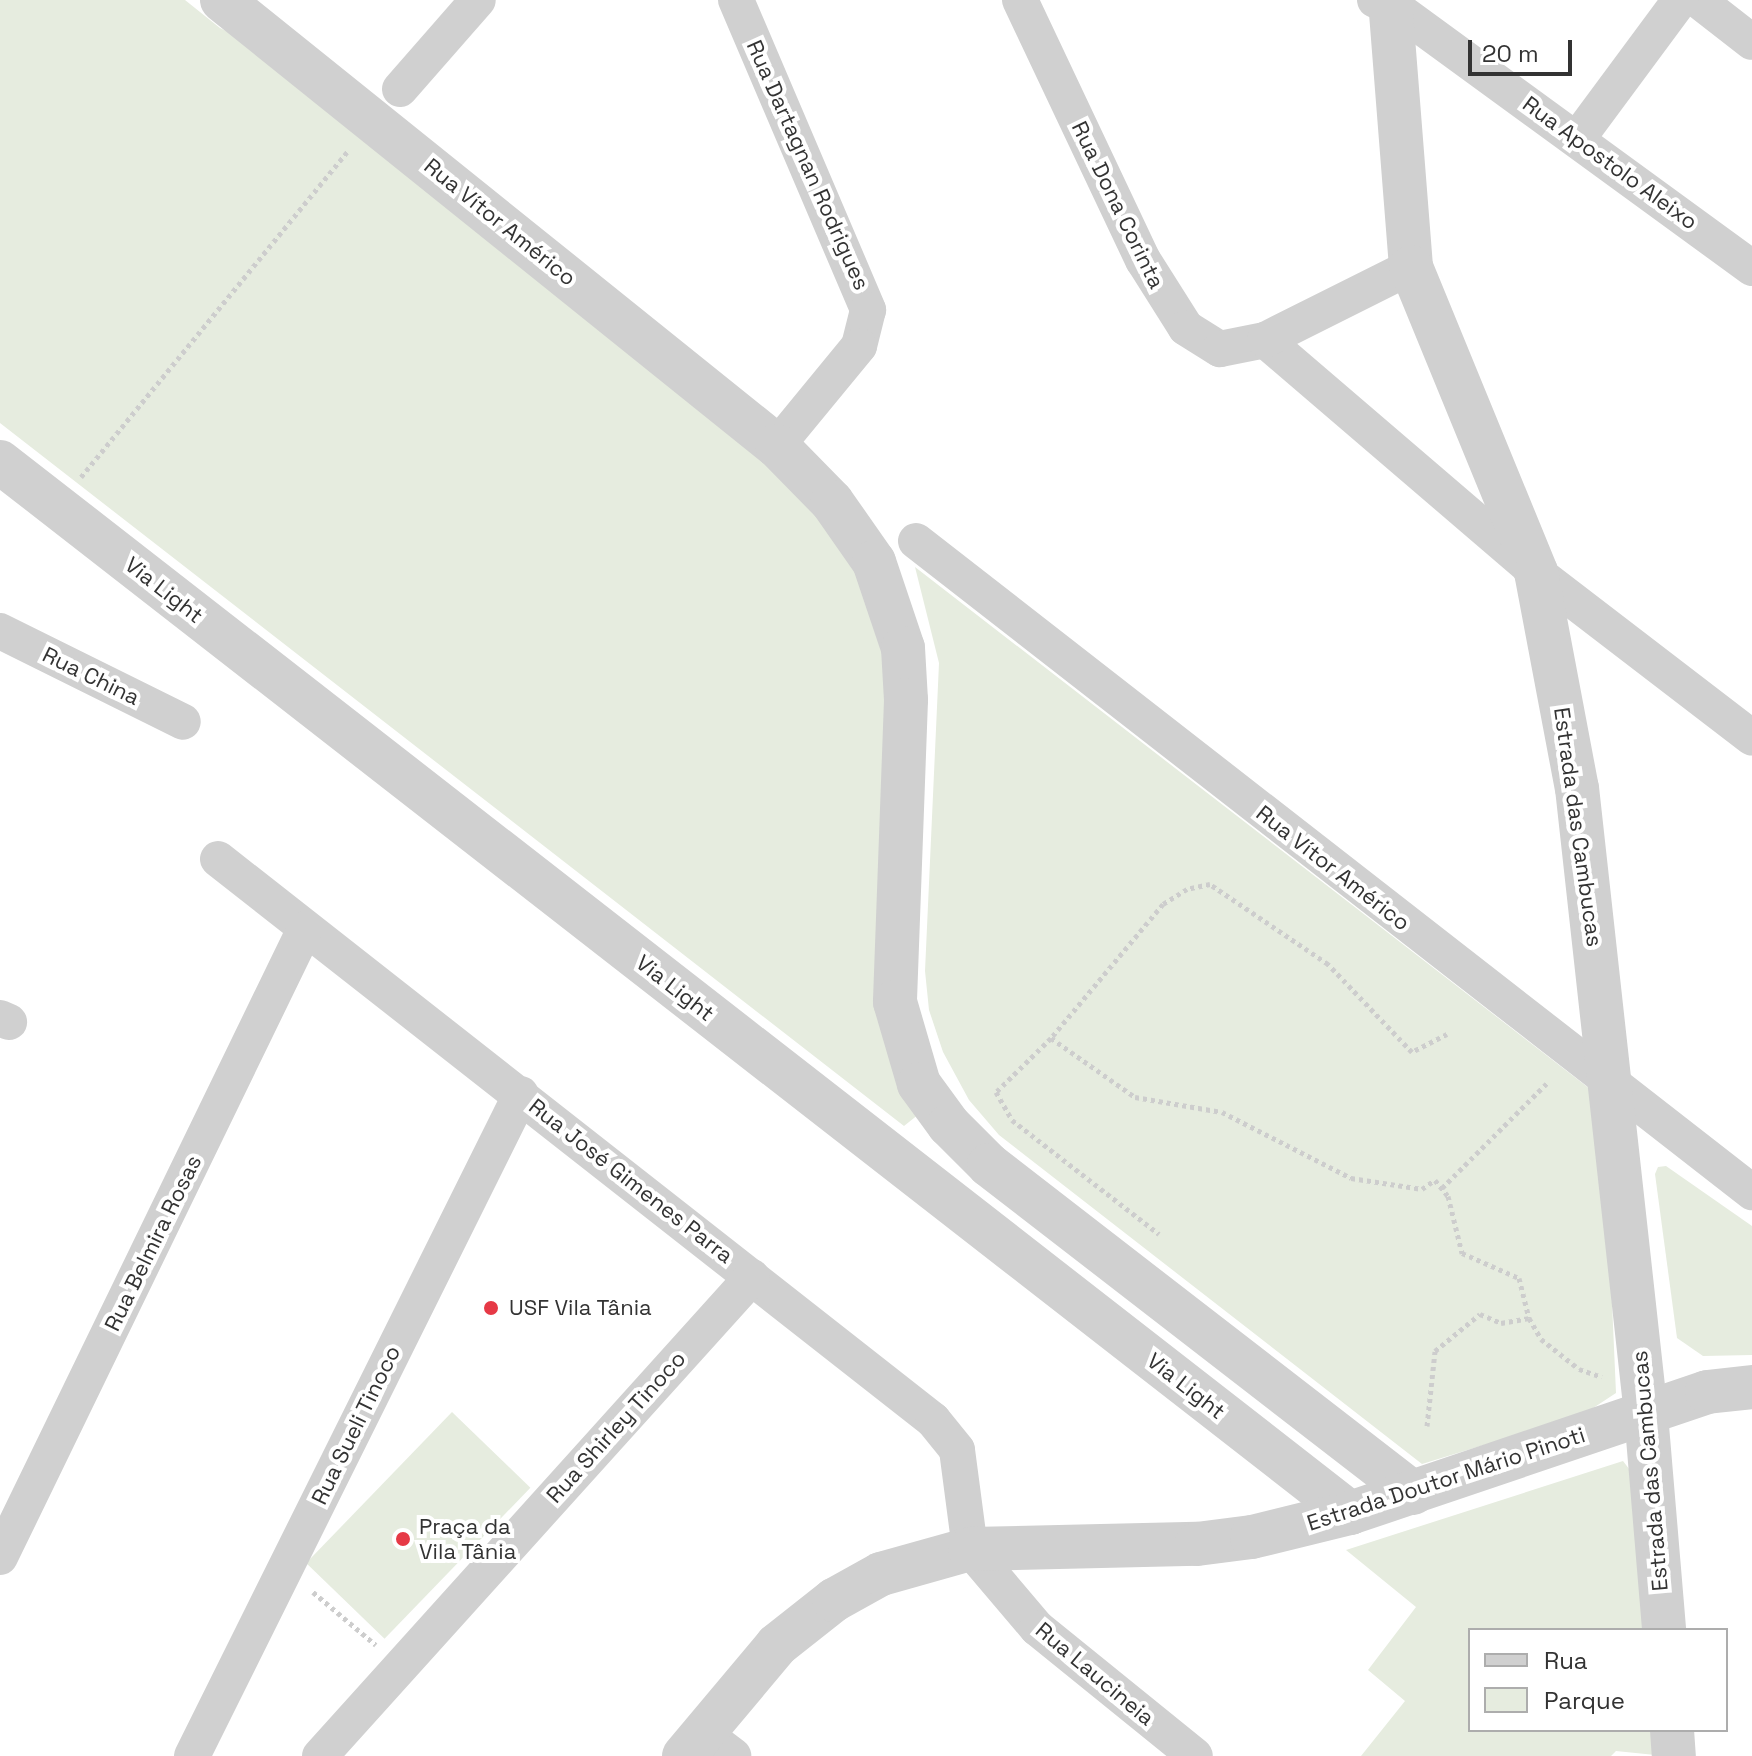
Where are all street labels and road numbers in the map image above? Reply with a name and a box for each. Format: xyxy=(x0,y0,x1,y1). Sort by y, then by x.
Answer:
street label: Rua Dartagnan Rodrigues xyxy=(741,36,875,294)
street label: Rua Apostolo Aleixo xyxy=(1517,91,1703,235)
street label: Rua Dona Corinta xyxy=(1066,117,1170,293)
street label: Rua Vítor Américo xyxy=(419,153,581,291)
street label: Via Light xyxy=(120,551,208,629)
street label: Rua China xyxy=(38,641,144,711)
street label: Estrada das Cambucas xyxy=(1548,706,1608,948)
street label: Rua Vítor Américo xyxy=(1251,800,1415,936)
street label: Via Light xyxy=(631,949,719,1027)
street label: Rua José Gimenes Parra xyxy=(524,1093,738,1269)
street label: Rua Belmira Rosas xyxy=(99,1151,207,1335)
street label: Rua Sueli Tinoco xyxy=(306,1341,406,1509)
street label: Rua Shirley Tinoco xyxy=(541,1345,691,1509)
street label: Via Light xyxy=(1142,1347,1230,1425)
street label: Estrada das Cambucas xyxy=(1626,1350,1674,1592)
street label: Estrada Doutor Mário Pinoti xyxy=(1304,1422,1588,1536)
street label: Rua Laucineia xyxy=(1030,1617,1160,1731)

